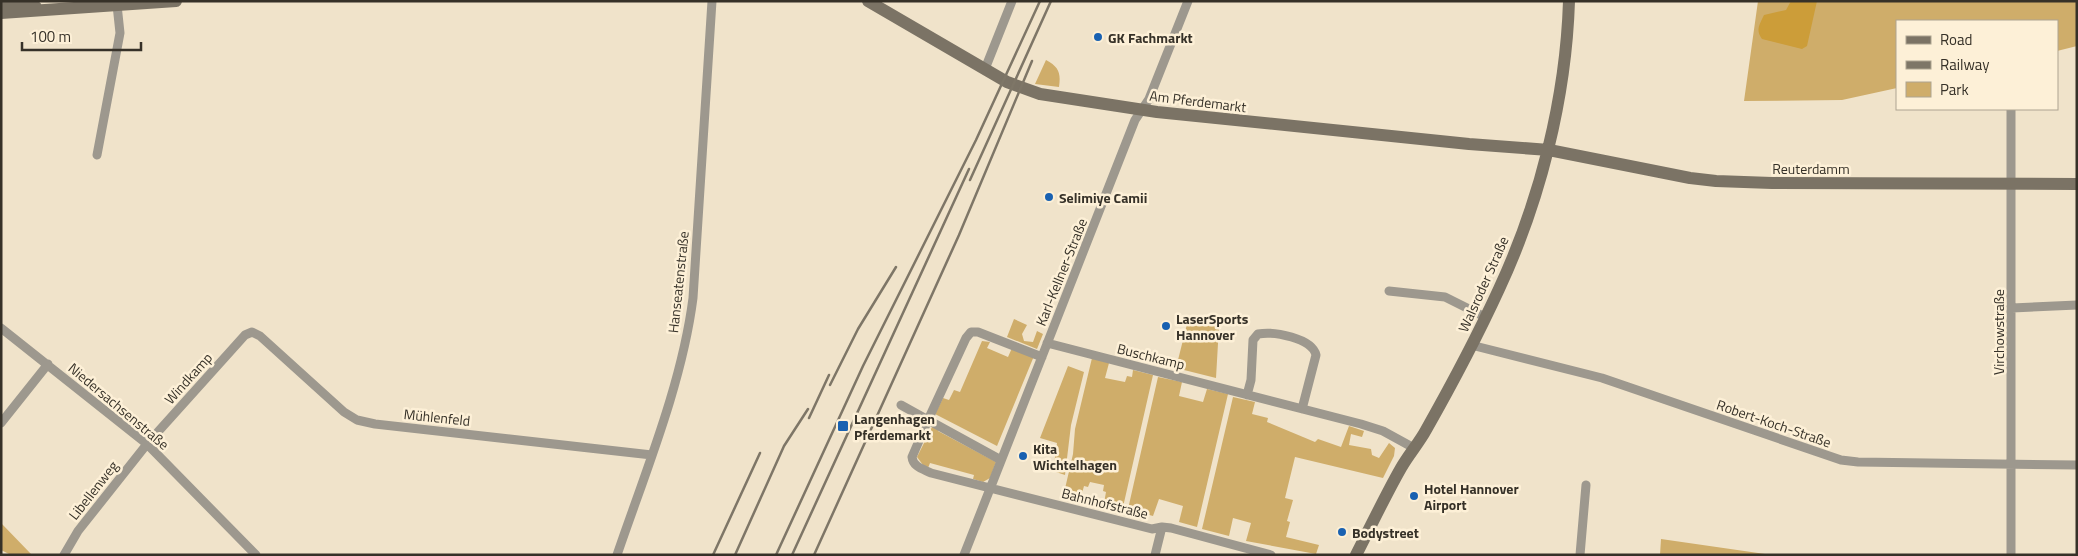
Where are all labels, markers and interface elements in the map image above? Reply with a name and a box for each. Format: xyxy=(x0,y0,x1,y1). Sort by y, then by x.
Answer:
scale bar xyxy=(22,20,141,52)
legend xyxy=(1896,20,2058,110)
text: 100 m xyxy=(30,25,71,48)
place label: GK Fachmarkt xyxy=(1108,27,1193,48)
text: Road xyxy=(1940,28,1972,51)
marker: GK Fachmarkt xyxy=(1092,31,1104,43)
text: Railway xyxy=(1940,53,1990,76)
text: Park xyxy=(1940,78,1969,101)
street label: Am Pferdemarkt xyxy=(1148,85,1248,117)
street label: Reuterdamm xyxy=(1772,158,1850,179)
place label: Selimiye Camii xyxy=(1059,187,1147,208)
marker: Selimiye Camii xyxy=(1043,191,1055,203)
street label: Karl-Kellner-Straße xyxy=(1030,215,1092,329)
street label: Hanseatenstraße xyxy=(662,230,694,334)
street label: Walsroder Straße xyxy=(1453,233,1513,335)
street label: Virchowstraße xyxy=(1988,289,2009,375)
place label: LaserSports Hannover xyxy=(1176,308,1249,345)
marker: LaserSports Hannover xyxy=(1160,320,1172,332)
street label: Buschkamp xyxy=(1115,337,1187,375)
street label: Windkamp xyxy=(159,348,217,408)
street label: Niedersachsenstraße xyxy=(64,358,174,454)
street label: Robert-Koch-Straße xyxy=(1714,394,1834,452)
street label: Mühlenfeld xyxy=(403,403,471,431)
place label: Langenhagen Pferdemarkt xyxy=(854,408,935,445)
marker: Langenhagen Pferdemarkt xyxy=(836,419,850,433)
place label: Kita Wichtelhagen xyxy=(1033,438,1117,475)
marker: Kita Wichtelhagen xyxy=(1017,450,1029,462)
street label: Libellenweg xyxy=(63,456,123,524)
place label: Hotel Hannover Airport xyxy=(1424,478,1519,515)
street label: Bahnhofstraße xyxy=(1059,482,1151,524)
marker: Hotel Hannover Airport xyxy=(1408,490,1420,502)
place label: Bodystreet xyxy=(1352,522,1419,543)
marker: Bodystreet xyxy=(1336,526,1348,538)

